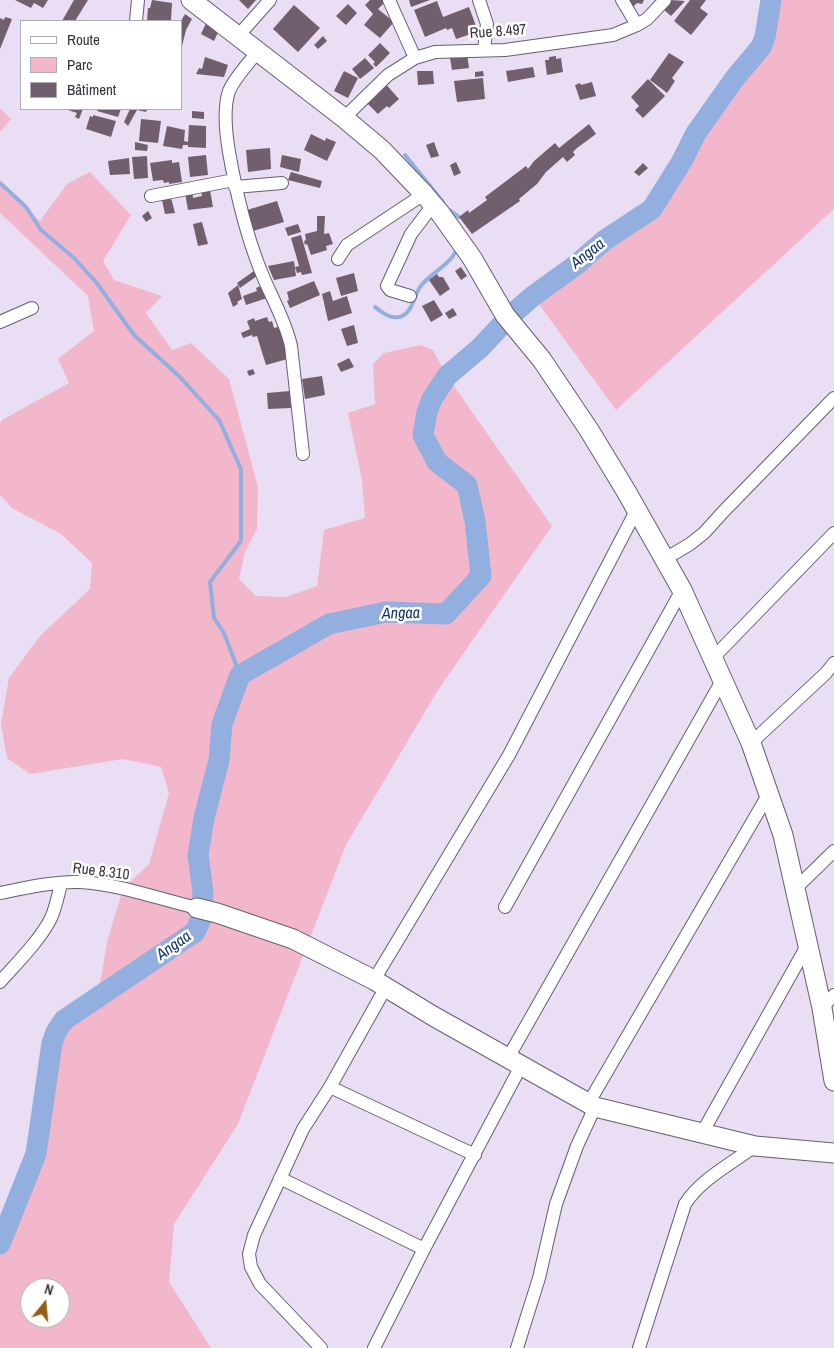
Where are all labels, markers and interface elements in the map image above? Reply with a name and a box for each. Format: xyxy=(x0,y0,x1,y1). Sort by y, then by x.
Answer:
legend xyxy=(20,20,182,110)
street label: Rue 8.497 xyxy=(469,21,527,43)
text: Route xyxy=(67,29,100,50)
text: Parc xyxy=(67,54,92,75)
text: Bâtiment xyxy=(67,79,116,100)
water label: Angaa xyxy=(567,235,609,273)
water label: Angaa xyxy=(382,604,420,624)
street label: Rue 8.310 xyxy=(72,860,130,884)
water label: Angaa xyxy=(153,927,195,965)
north arrow xyxy=(20,1278,70,1328)
text: N xyxy=(42,1280,56,1299)

